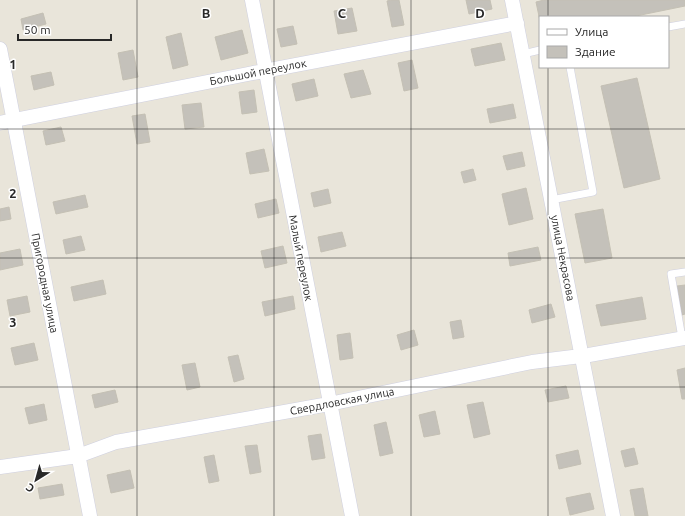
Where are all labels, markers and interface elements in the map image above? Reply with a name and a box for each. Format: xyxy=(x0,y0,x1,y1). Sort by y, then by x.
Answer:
text: B xyxy=(202,6,211,20)
text: C xyxy=(338,6,347,20)
text: D xyxy=(475,6,485,20)
scale bar xyxy=(18,16,111,42)
legend xyxy=(539,16,669,68)
text: 50 m xyxy=(24,23,51,36)
text: Улица xyxy=(575,25,608,38)
text: Здание xyxy=(575,45,616,58)
text: 1 xyxy=(9,57,17,71)
street label: Большой переулок xyxy=(209,57,308,87)
text: 2 xyxy=(9,186,17,200)
street label: Малый переулок xyxy=(287,214,315,302)
street label: улица Некрасова xyxy=(549,214,577,302)
street label: Пригородная улица xyxy=(29,232,61,334)
text: 3 xyxy=(9,315,17,329)
street label: Свердловская улица xyxy=(289,385,395,417)
north arrow xyxy=(16,460,56,500)
text: С xyxy=(24,481,36,495)

